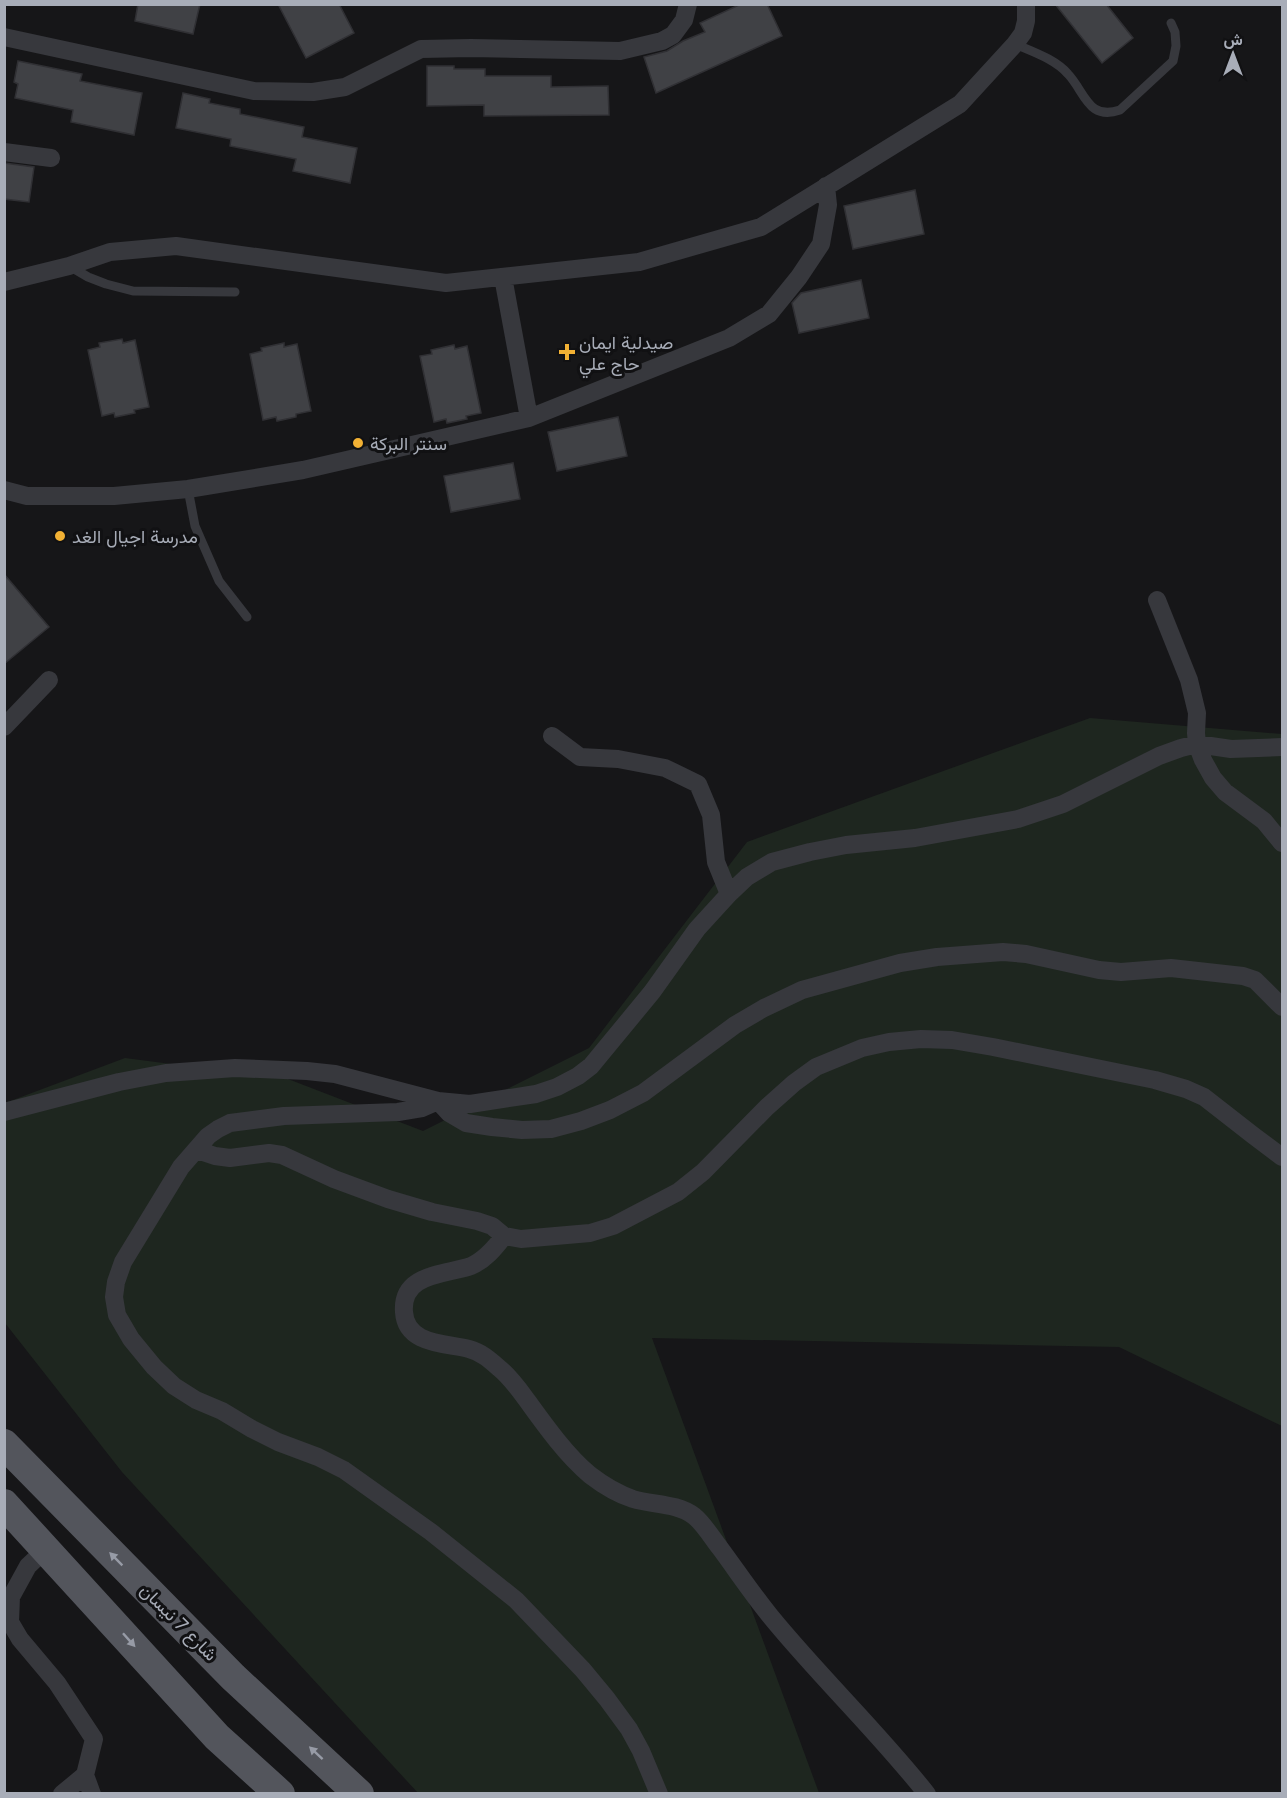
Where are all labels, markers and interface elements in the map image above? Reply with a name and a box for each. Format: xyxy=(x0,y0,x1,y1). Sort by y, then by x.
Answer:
north arrow xyxy=(1203,24,1263,84)
text: ش xyxy=(1223,29,1243,49)
place label: صيدلية ايمان حاج علي xyxy=(579,332,673,379)
marker: صيدلية ايمان حاج علي xyxy=(560,345,574,359)
place label: سنتر البركة xyxy=(370,433,447,455)
marker: سنتر البركة xyxy=(351,436,365,450)
place label: مدرسة اجيال الغد xyxy=(72,526,198,548)
marker: مدرسة اجيال الغد xyxy=(53,529,67,543)
one-way arrow xyxy=(110,1552,124,1566)
street label: شارع 7 نيسان xyxy=(135,1579,222,1666)
one-way arrow xyxy=(122,1632,135,1647)
one-way arrow xyxy=(309,1747,324,1760)

